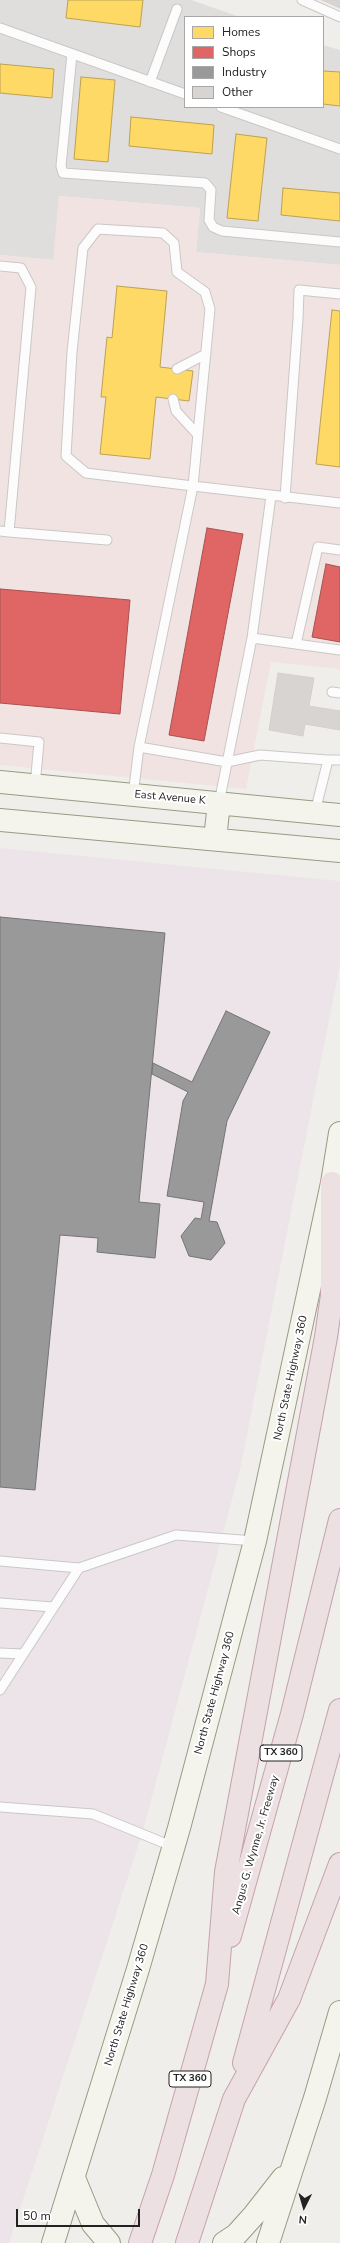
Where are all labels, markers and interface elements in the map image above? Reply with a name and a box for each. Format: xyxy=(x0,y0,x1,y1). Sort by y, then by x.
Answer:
legend xyxy=(184,16,324,108)
text: Homes xyxy=(222,24,260,40)
text: Shops xyxy=(222,44,256,60)
text: Industry xyxy=(222,64,266,80)
text: Other xyxy=(222,84,253,100)
street label: East Avenue K xyxy=(134,788,206,808)
street label: North State Highway 360 xyxy=(271,1314,311,1442)
street label: North State Highway 360 xyxy=(192,1630,238,1756)
road number: TX 360 xyxy=(260,1745,302,1761)
street label: Angus G. Wynne, Jr. Freeway xyxy=(230,1774,282,1916)
street label: North State Highway 360 xyxy=(102,1942,152,2068)
road number: TX 360 xyxy=(169,2071,211,2087)
north arrow xyxy=(284,2187,324,2227)
scale bar xyxy=(18,2201,142,2227)
text: 50 m xyxy=(23,2208,51,2224)
text: N xyxy=(298,2212,308,2227)

